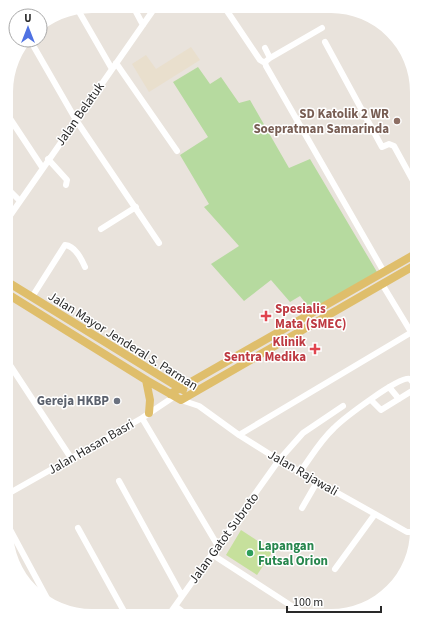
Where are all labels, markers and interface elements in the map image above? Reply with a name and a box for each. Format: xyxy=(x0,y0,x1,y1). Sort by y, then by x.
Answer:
north arrow xyxy=(8,8,48,48)
text: U xyxy=(24,11,32,26)
street label: Jalan Belatuk xyxy=(51,78,109,149)
place label: SD Katolik 2 WR Soepratman Samarinda xyxy=(253,105,389,138)
marker: SD Katolik 2 WR Soepratman Samarinda xyxy=(392,116,402,126)
street label: Jalan Mayor Jenderal S. Parman xyxy=(45,287,201,395)
place label: Spesialis Mata (SMEC) xyxy=(275,300,346,333)
marker: Spesialis Mata (SMEC) xyxy=(260,310,272,322)
place label: Klinik Sentra Medika xyxy=(224,333,307,366)
marker: Klinik Sentra Medika xyxy=(309,343,321,355)
place label: Gereja HKBP xyxy=(37,392,109,410)
marker: Gereja HKBP xyxy=(112,396,122,406)
street label: Jalan Hasan Basri xyxy=(45,415,137,479)
street label: Jalan Rajawali xyxy=(265,446,341,500)
street label: Jalan Gatot Subroto xyxy=(185,489,263,587)
place label: Lapangan Futsal Orion xyxy=(258,537,328,570)
marker: Lapangan Futsal Orion xyxy=(245,548,255,558)
scale bar xyxy=(287,588,381,614)
text: 100 m xyxy=(293,594,323,611)

